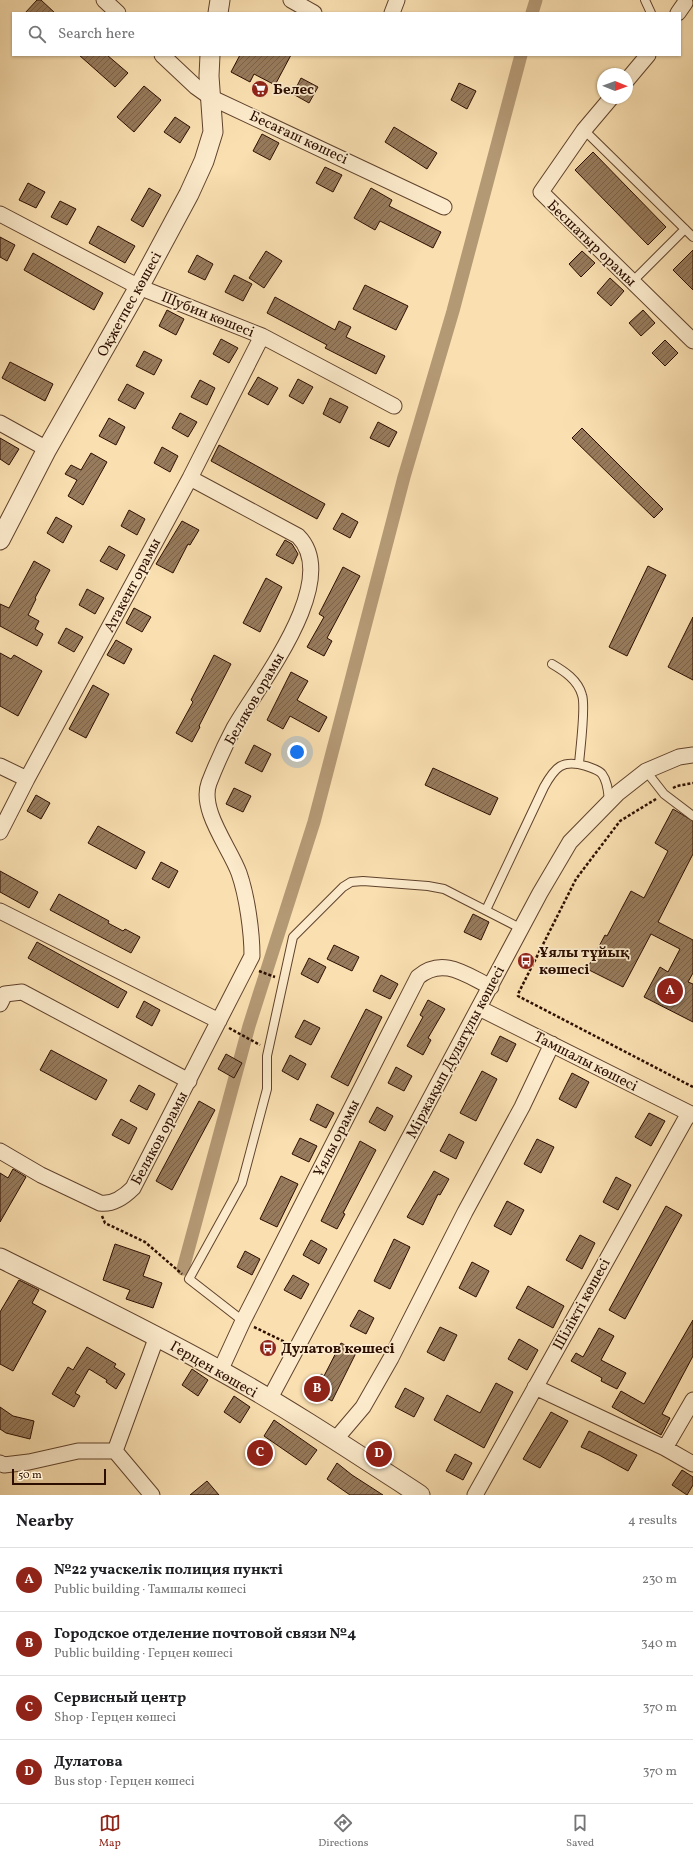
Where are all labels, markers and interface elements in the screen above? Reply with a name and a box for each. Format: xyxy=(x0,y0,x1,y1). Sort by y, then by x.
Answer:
search box xyxy=(12,12,681,56)
icon: search xyxy=(26,23,48,45)
text: Search here xyxy=(58,24,135,45)
north arrow xyxy=(597,68,633,104)
supermarket icon: Белес xyxy=(250,79,270,99)
place label: Белес xyxy=(273,80,314,101)
street label: Бесағаш көшесі xyxy=(246,106,351,170)
street label: Бесшатыр орамы xyxy=(542,196,641,293)
street label: Оқжетпес көшесі xyxy=(93,248,168,361)
street label: Шубин көшесі xyxy=(158,287,257,344)
street label: Атакент орамы xyxy=(100,534,167,637)
street label: Беляков орамы xyxy=(220,649,291,750)
your location xyxy=(287,742,307,762)
place label: Ұялы тұйық көшесі xyxy=(539,943,630,981)
bus stop icon: Ұялы тұйық көшесі xyxy=(516,951,536,971)
street label: Міржақып Дулатұлы көшесі xyxy=(402,963,511,1143)
pin: A xyxy=(657,976,683,1006)
street label: Тамшалы көшесі xyxy=(530,1027,641,1098)
street label: Беляков орамы xyxy=(127,1088,194,1189)
street label: Ұялы орамы xyxy=(309,1096,366,1181)
street label: Шілікті көшесі xyxy=(548,1255,616,1354)
street label: Герцен көшесі xyxy=(165,1337,261,1404)
bus stop icon: Дулатов көшесі xyxy=(258,1338,278,1358)
place label: Дулатов көшесі xyxy=(281,1339,395,1360)
pin: B xyxy=(304,1374,330,1404)
pin: C xyxy=(247,1438,273,1468)
pin: D xyxy=(366,1439,392,1469)
scale bar xyxy=(12,1467,106,1486)
text: 50 m xyxy=(18,1468,42,1483)
text: Nearby xyxy=(16,1510,74,1533)
text: 4 results xyxy=(628,1512,677,1530)
text: №22 учаскелік полиция пункті xyxy=(54,1560,283,1581)
text: A xyxy=(24,1571,34,1589)
text: 230 m xyxy=(642,1571,677,1589)
text: Public building · Тамшалы көшесі xyxy=(54,1581,246,1599)
text: Городское отделение почтовой связи №4 xyxy=(54,1624,356,1645)
text: B xyxy=(25,1635,33,1653)
text: 340 m xyxy=(641,1635,677,1653)
text: Public building · Герцен көшесі xyxy=(54,1645,233,1663)
text: Сервисный центр xyxy=(54,1688,186,1709)
text: C xyxy=(25,1699,33,1717)
text: 370 m xyxy=(643,1699,677,1717)
text: Shop · Герцен көшесі xyxy=(54,1709,176,1727)
text: Дулатова xyxy=(54,1752,123,1773)
text: D xyxy=(24,1763,34,1781)
text: 370 m xyxy=(643,1763,677,1781)
text: Bus stop · Герцен көшесі xyxy=(54,1773,195,1791)
tab: Map xyxy=(99,1812,121,1851)
tab: Directions xyxy=(318,1812,369,1851)
tab: Saved xyxy=(566,1812,594,1851)

